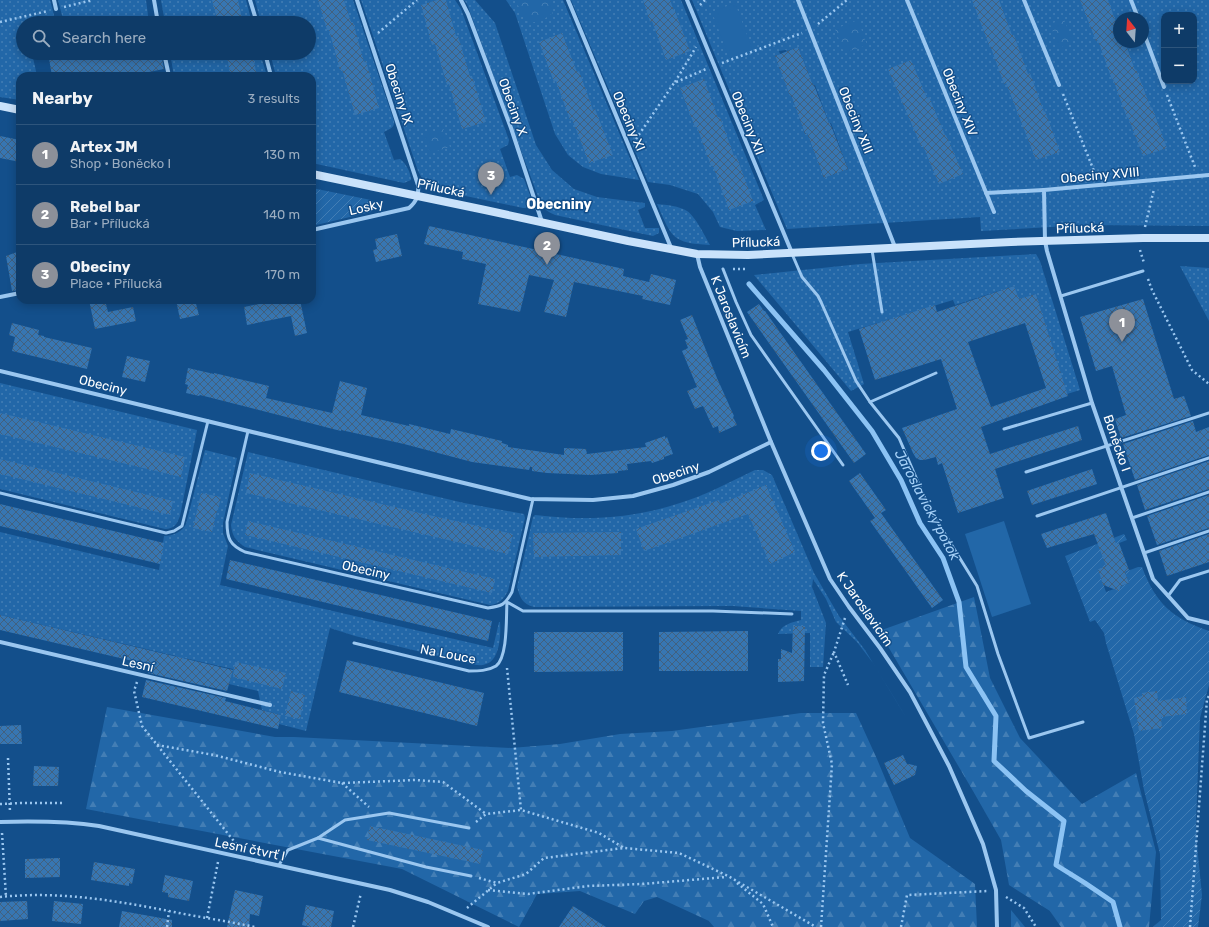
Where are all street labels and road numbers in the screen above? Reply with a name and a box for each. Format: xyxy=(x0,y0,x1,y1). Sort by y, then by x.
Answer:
street label: Obeciny IX xyxy=(382,61,416,127)
street label: Obeciny XIV xyxy=(940,66,981,139)
street label: Obeciny X xyxy=(496,76,530,138)
street label: Obeciny XIII xyxy=(836,84,876,156)
street label: Obeciny XI xyxy=(610,89,648,153)
street label: Obeciny XII xyxy=(728,89,768,157)
street label: Obeciny XVIII xyxy=(1060,164,1140,186)
street label: Přílucká xyxy=(416,176,466,200)
street label: Losky xyxy=(347,196,385,218)
street label: Přílucká xyxy=(1056,220,1104,236)
street label: Přílucká xyxy=(732,234,780,250)
street label: K Jaroslavicím xyxy=(708,274,754,360)
street label: Obeciny xyxy=(77,372,129,398)
street label: Boněcko I xyxy=(1100,413,1134,473)
street label: Obeciny xyxy=(650,458,702,488)
street label: Obeciny xyxy=(340,557,392,583)
street label: K Jaroslavicím xyxy=(834,569,896,649)
street label: Na Louce xyxy=(419,641,477,667)
street label: Lesní xyxy=(121,653,156,675)
street label: Lesní čtvrť I xyxy=(213,834,287,864)

